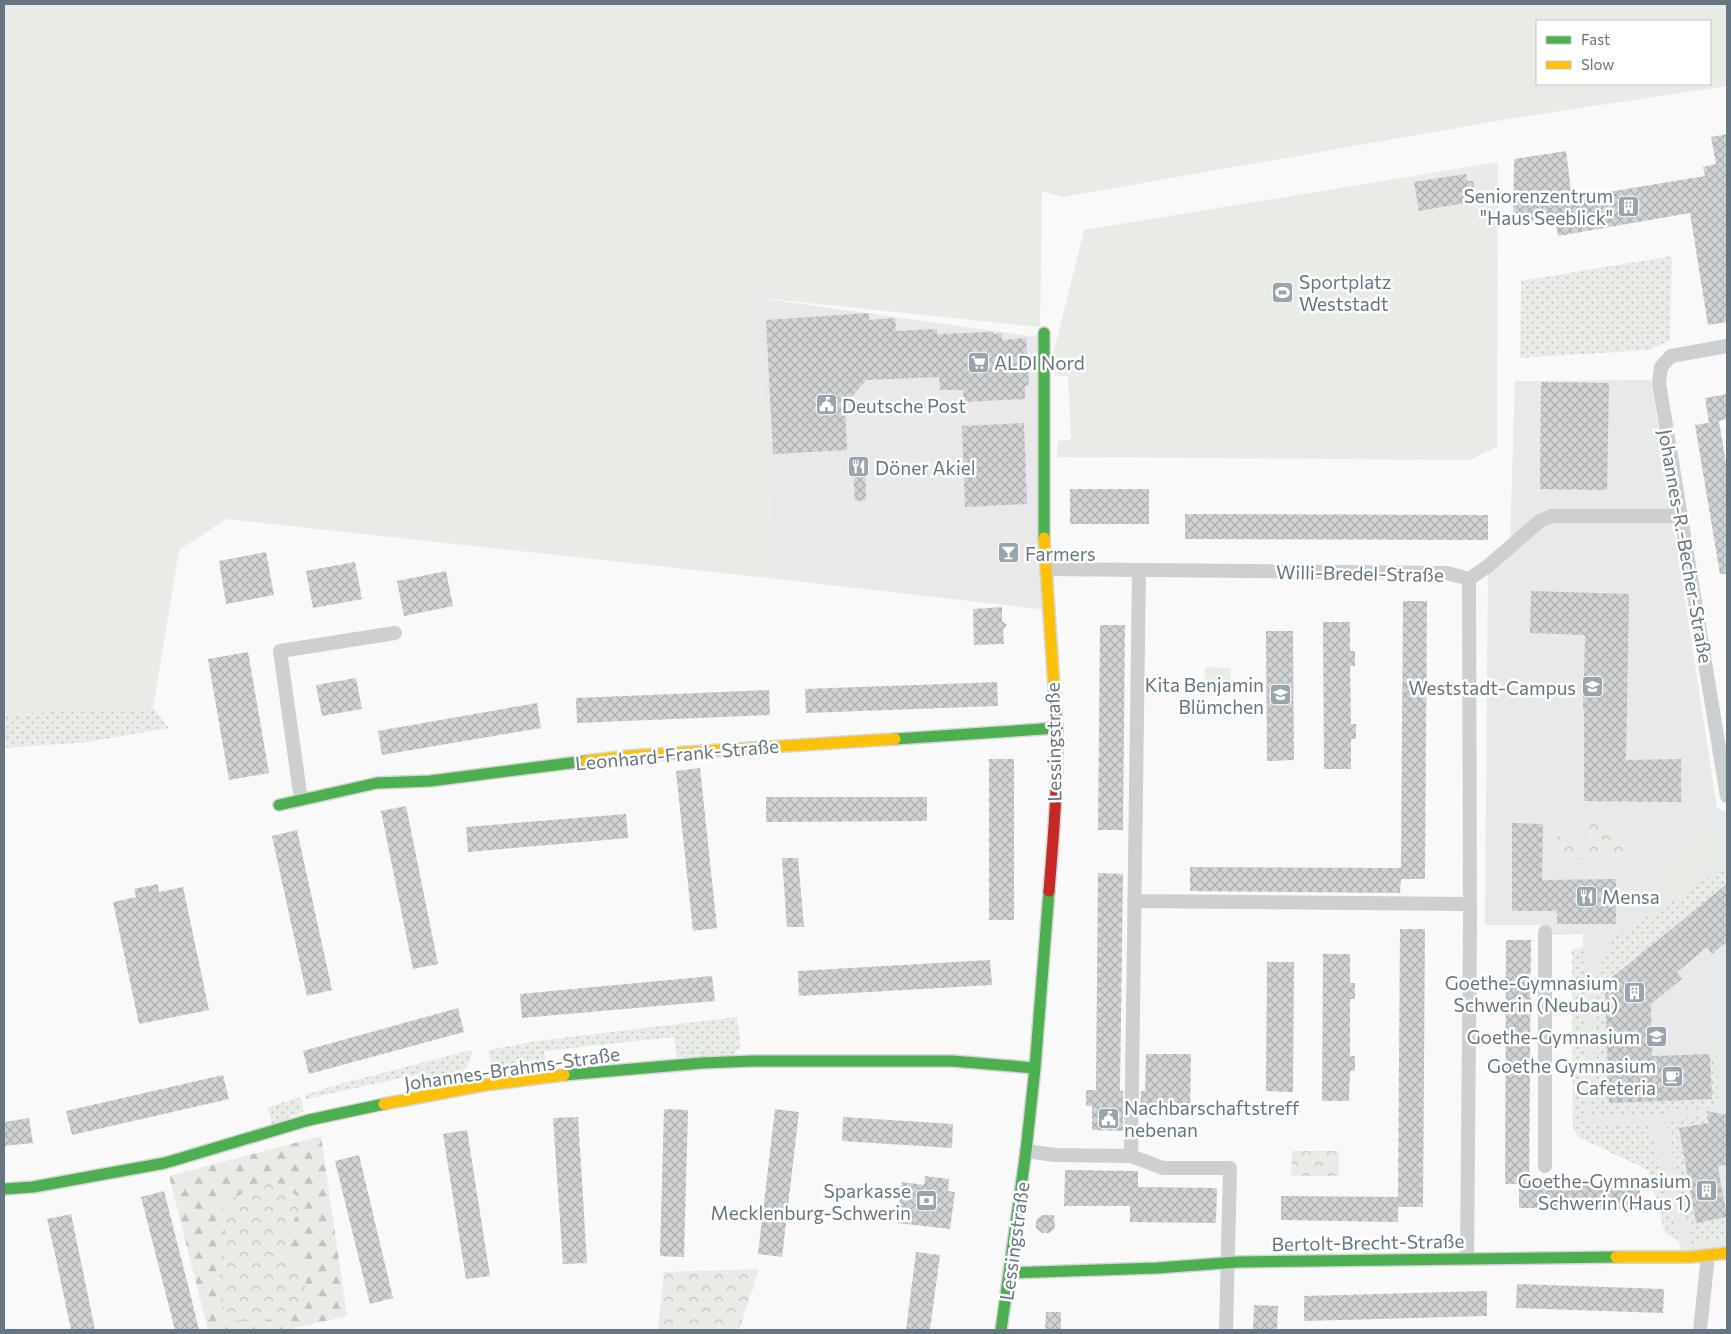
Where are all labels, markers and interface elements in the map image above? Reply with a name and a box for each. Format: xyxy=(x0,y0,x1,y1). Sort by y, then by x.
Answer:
legend xyxy=(1536,20,1711,85)
text: Fast xyxy=(1581,30,1610,48)
text: Slow xyxy=(1581,55,1614,73)
place label: Seniorenzentrum "Haus Seeblick" xyxy=(1464,184,1613,229)
building icon: Seniorenzentrum "Haus Seeblick" xyxy=(1617,194,1641,218)
place label: Sportplatz Weststadt xyxy=(1299,270,1391,315)
sports icon: Sportplatz Weststadt xyxy=(1271,280,1295,304)
supermarket icon: ALDI Nord xyxy=(966,350,990,374)
place label: ALDI Nord xyxy=(994,351,1085,374)
public building icon: Deutsche Post xyxy=(814,393,838,417)
place label: Deutsche Post xyxy=(842,394,966,417)
street label: Johannes-R.-Becher-Straße xyxy=(1654,427,1718,665)
restaurant icon: Döner Akiel xyxy=(847,455,871,479)
place label: Döner Akiel xyxy=(875,456,976,479)
bar icon: Farmers xyxy=(997,541,1021,565)
place label: Farmers xyxy=(1025,542,1096,565)
street label: Willi-Bredel-Straße xyxy=(1276,560,1444,586)
place label: Kita Benjamin Blümchen xyxy=(1145,673,1264,718)
school or university icon: Weststadt-Campus xyxy=(1580,675,1604,699)
place label: Weststadt-Campus xyxy=(1408,676,1576,699)
street label: Lessingstraße xyxy=(1040,682,1066,802)
school or university icon: Kita Benjamin Blümchen xyxy=(1268,683,1292,707)
street label: Leonhard-Frank-Straße xyxy=(574,734,780,774)
restaurant icon: Mensa xyxy=(1574,884,1598,908)
place label: Mensa xyxy=(1602,885,1660,908)
place label: Goethe-Gymnasium Schwerin (Neubau) xyxy=(1445,971,1618,1016)
building icon: Goethe-Gymnasium Schwerin (Neubau) xyxy=(1622,981,1646,1005)
school or university icon: Goethe-Gymnasium xyxy=(1644,1024,1668,1048)
place label: Goethe-Gymnasium xyxy=(1467,1025,1640,1048)
street label: Johannes-Brahms-Straße xyxy=(403,1041,621,1095)
place label: Goethe Gymnasium Cafeteria xyxy=(1487,1054,1656,1099)
cafe icon: Goethe Gymnasium Cafeteria xyxy=(1660,1064,1684,1088)
place label: Nachbarschaftstreff nebenan xyxy=(1124,1096,1300,1141)
public building icon: Nachbarschaftstreff nebenan xyxy=(1096,1106,1120,1130)
place label: Goethe-Gymnasium Schwerin (Haus 1) xyxy=(1518,1169,1691,1214)
place label: Sparkasse Mecklenburg-Schwerin xyxy=(711,1179,911,1224)
building icon: Goethe-Gymnasium Schwerin (Haus 1) xyxy=(1695,1179,1719,1203)
street label: Lessingstraße xyxy=(994,1180,1034,1302)
bank icon: Sparkasse Mecklenburg-Schwerin xyxy=(915,1189,939,1213)
street label: Bertolt-Brecht-Straße xyxy=(1271,1229,1465,1255)

